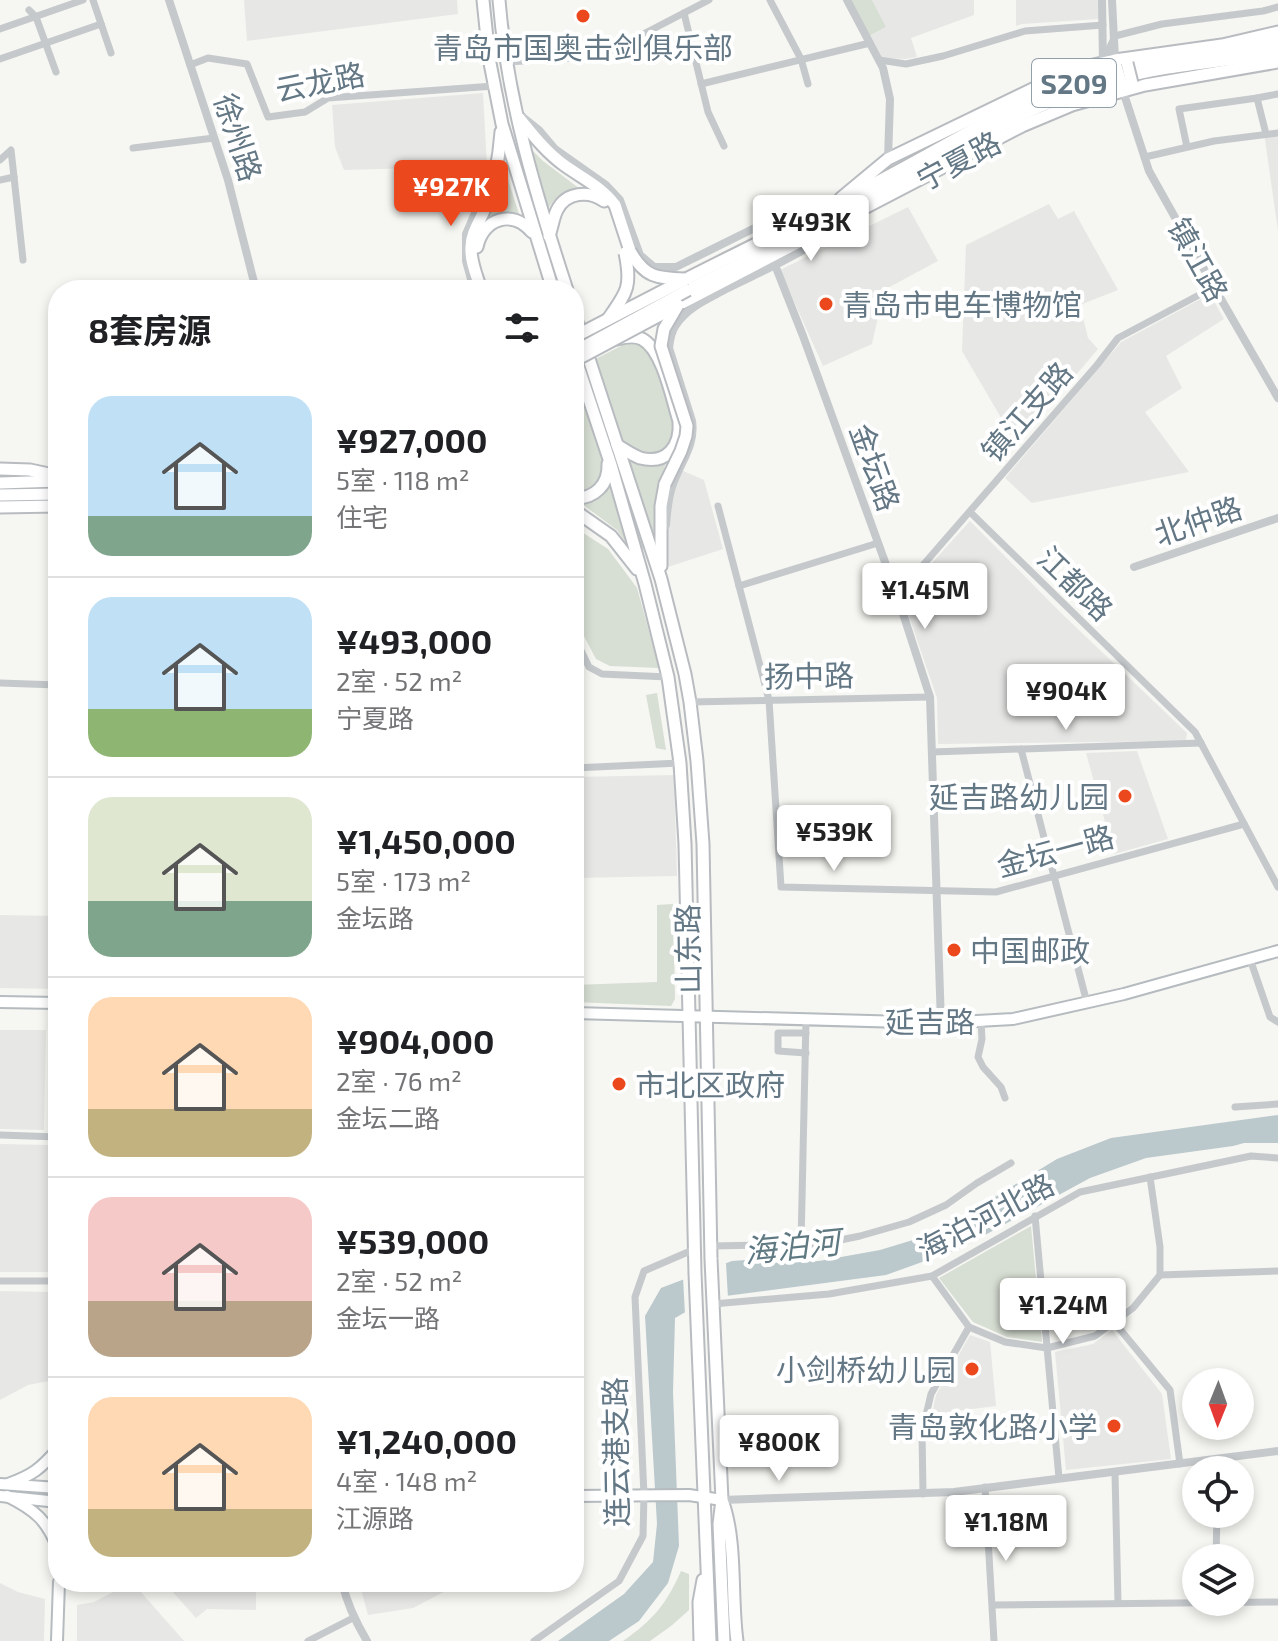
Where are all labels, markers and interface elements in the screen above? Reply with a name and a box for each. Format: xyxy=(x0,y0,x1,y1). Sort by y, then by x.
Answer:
marker: 青岛市国奥击剑俱乐部 xyxy=(574,7,592,25)
place label: 青岛市国奥击剑俱乐部 xyxy=(433,29,733,65)
street label: 云龙路 xyxy=(272,55,368,107)
road number: S209 xyxy=(1032,59,1116,107)
street label: 徐州路 xyxy=(208,89,270,185)
street label: 宁夏路 xyxy=(910,123,1006,197)
pin: ¥927K xyxy=(395,160,507,228)
text: ¥927K xyxy=(412,170,490,201)
pin: ¥493K xyxy=(755,195,867,263)
text: ¥493K xyxy=(771,205,851,236)
street label: 镇江路 xyxy=(1161,211,1237,307)
place label: 青岛市电车博物馆 xyxy=(842,286,1082,322)
marker: 青岛市电车博物馆 xyxy=(817,295,835,313)
icon: filters xyxy=(500,306,544,350)
text: 8套房源 xyxy=(88,309,211,350)
street label: 镇江支路 xyxy=(973,354,1079,468)
text: ¥927,000 xyxy=(336,419,488,460)
street label: 金坛路 xyxy=(844,419,908,515)
icon: home xyxy=(152,428,248,524)
text: 5室 · 118 m² xyxy=(336,464,469,495)
street label: 北仲路 xyxy=(1150,488,1246,552)
text: 住宅 xyxy=(336,501,388,532)
street label: 江都路 xyxy=(1031,539,1121,627)
pin: ¥1.45M xyxy=(860,563,990,631)
text: ¥1.45M xyxy=(880,573,970,604)
text: ¥493,000 xyxy=(336,620,492,661)
icon: home xyxy=(152,629,248,725)
street label: 扬中路 xyxy=(764,656,854,694)
pin: ¥904K xyxy=(1010,664,1122,732)
text: 2室 · 52 m² xyxy=(336,665,462,696)
text: ¥904K xyxy=(1025,674,1107,705)
text: 宁夏路 xyxy=(336,702,414,733)
place label: 延吉路幼儿园 xyxy=(929,778,1109,814)
marker: 延吉路幼儿园 xyxy=(1116,787,1134,805)
pin: ¥539K xyxy=(778,805,890,873)
text: ¥539K xyxy=(795,815,873,846)
street label: 金坛一路 xyxy=(992,817,1118,883)
text: ¥1,450,000 xyxy=(336,820,516,861)
icon: home xyxy=(152,829,248,925)
text: 5室 · 173 m² xyxy=(336,865,471,896)
text: 金坛路 xyxy=(336,902,414,933)
street label: 山东路 xyxy=(668,904,706,994)
place label: 中国邮政 xyxy=(970,932,1090,968)
marker: 中国邮政 xyxy=(945,941,963,959)
street label: 延吉路 xyxy=(885,1003,975,1039)
text: ¥904,000 xyxy=(336,1020,494,1061)
icon: home xyxy=(152,1029,248,1125)
text: 2室 · 76 m² xyxy=(336,1065,462,1096)
place label: 市北区政府 xyxy=(635,1066,785,1102)
marker: 市北区政府 xyxy=(610,1075,628,1093)
text: 金坛二路 xyxy=(336,1102,440,1133)
street label: 海泊河北路 xyxy=(910,1165,1060,1267)
text: ¥539,000 xyxy=(336,1220,489,1261)
water label: 海泊河 xyxy=(742,1220,848,1269)
icon: home xyxy=(152,1229,248,1325)
text: 2室 · 52 m² xyxy=(336,1265,462,1296)
pin: ¥1.24M xyxy=(998,1278,1128,1346)
text: ¥1.24M xyxy=(1018,1288,1108,1319)
text: 金坛一路 xyxy=(336,1302,440,1333)
place label: 小剑桥幼儿园 xyxy=(776,1351,956,1387)
marker: 小剑桥幼儿园 xyxy=(963,1360,981,1378)
north arrow xyxy=(1182,1368,1254,1440)
map controls xyxy=(1182,1368,1254,1616)
street label: 连云港支路 xyxy=(596,1377,634,1527)
place label: 青岛敦化路小学 xyxy=(888,1408,1098,1444)
pin: ¥800K xyxy=(723,1415,835,1483)
marker: 青岛敦化路小学 xyxy=(1105,1417,1123,1435)
text: ¥1,240,000 xyxy=(336,1420,517,1461)
text: ¥800K xyxy=(738,1425,820,1456)
icon: home xyxy=(152,1429,248,1525)
button: locate xyxy=(1182,1456,1254,1528)
text: 4室 · 148 m² xyxy=(336,1465,477,1496)
pin: ¥1.18M xyxy=(941,1495,1071,1563)
text: 江源路 xyxy=(336,1502,414,1533)
text: ¥1.18M xyxy=(964,1505,1048,1536)
button: layers xyxy=(1182,1544,1254,1616)

